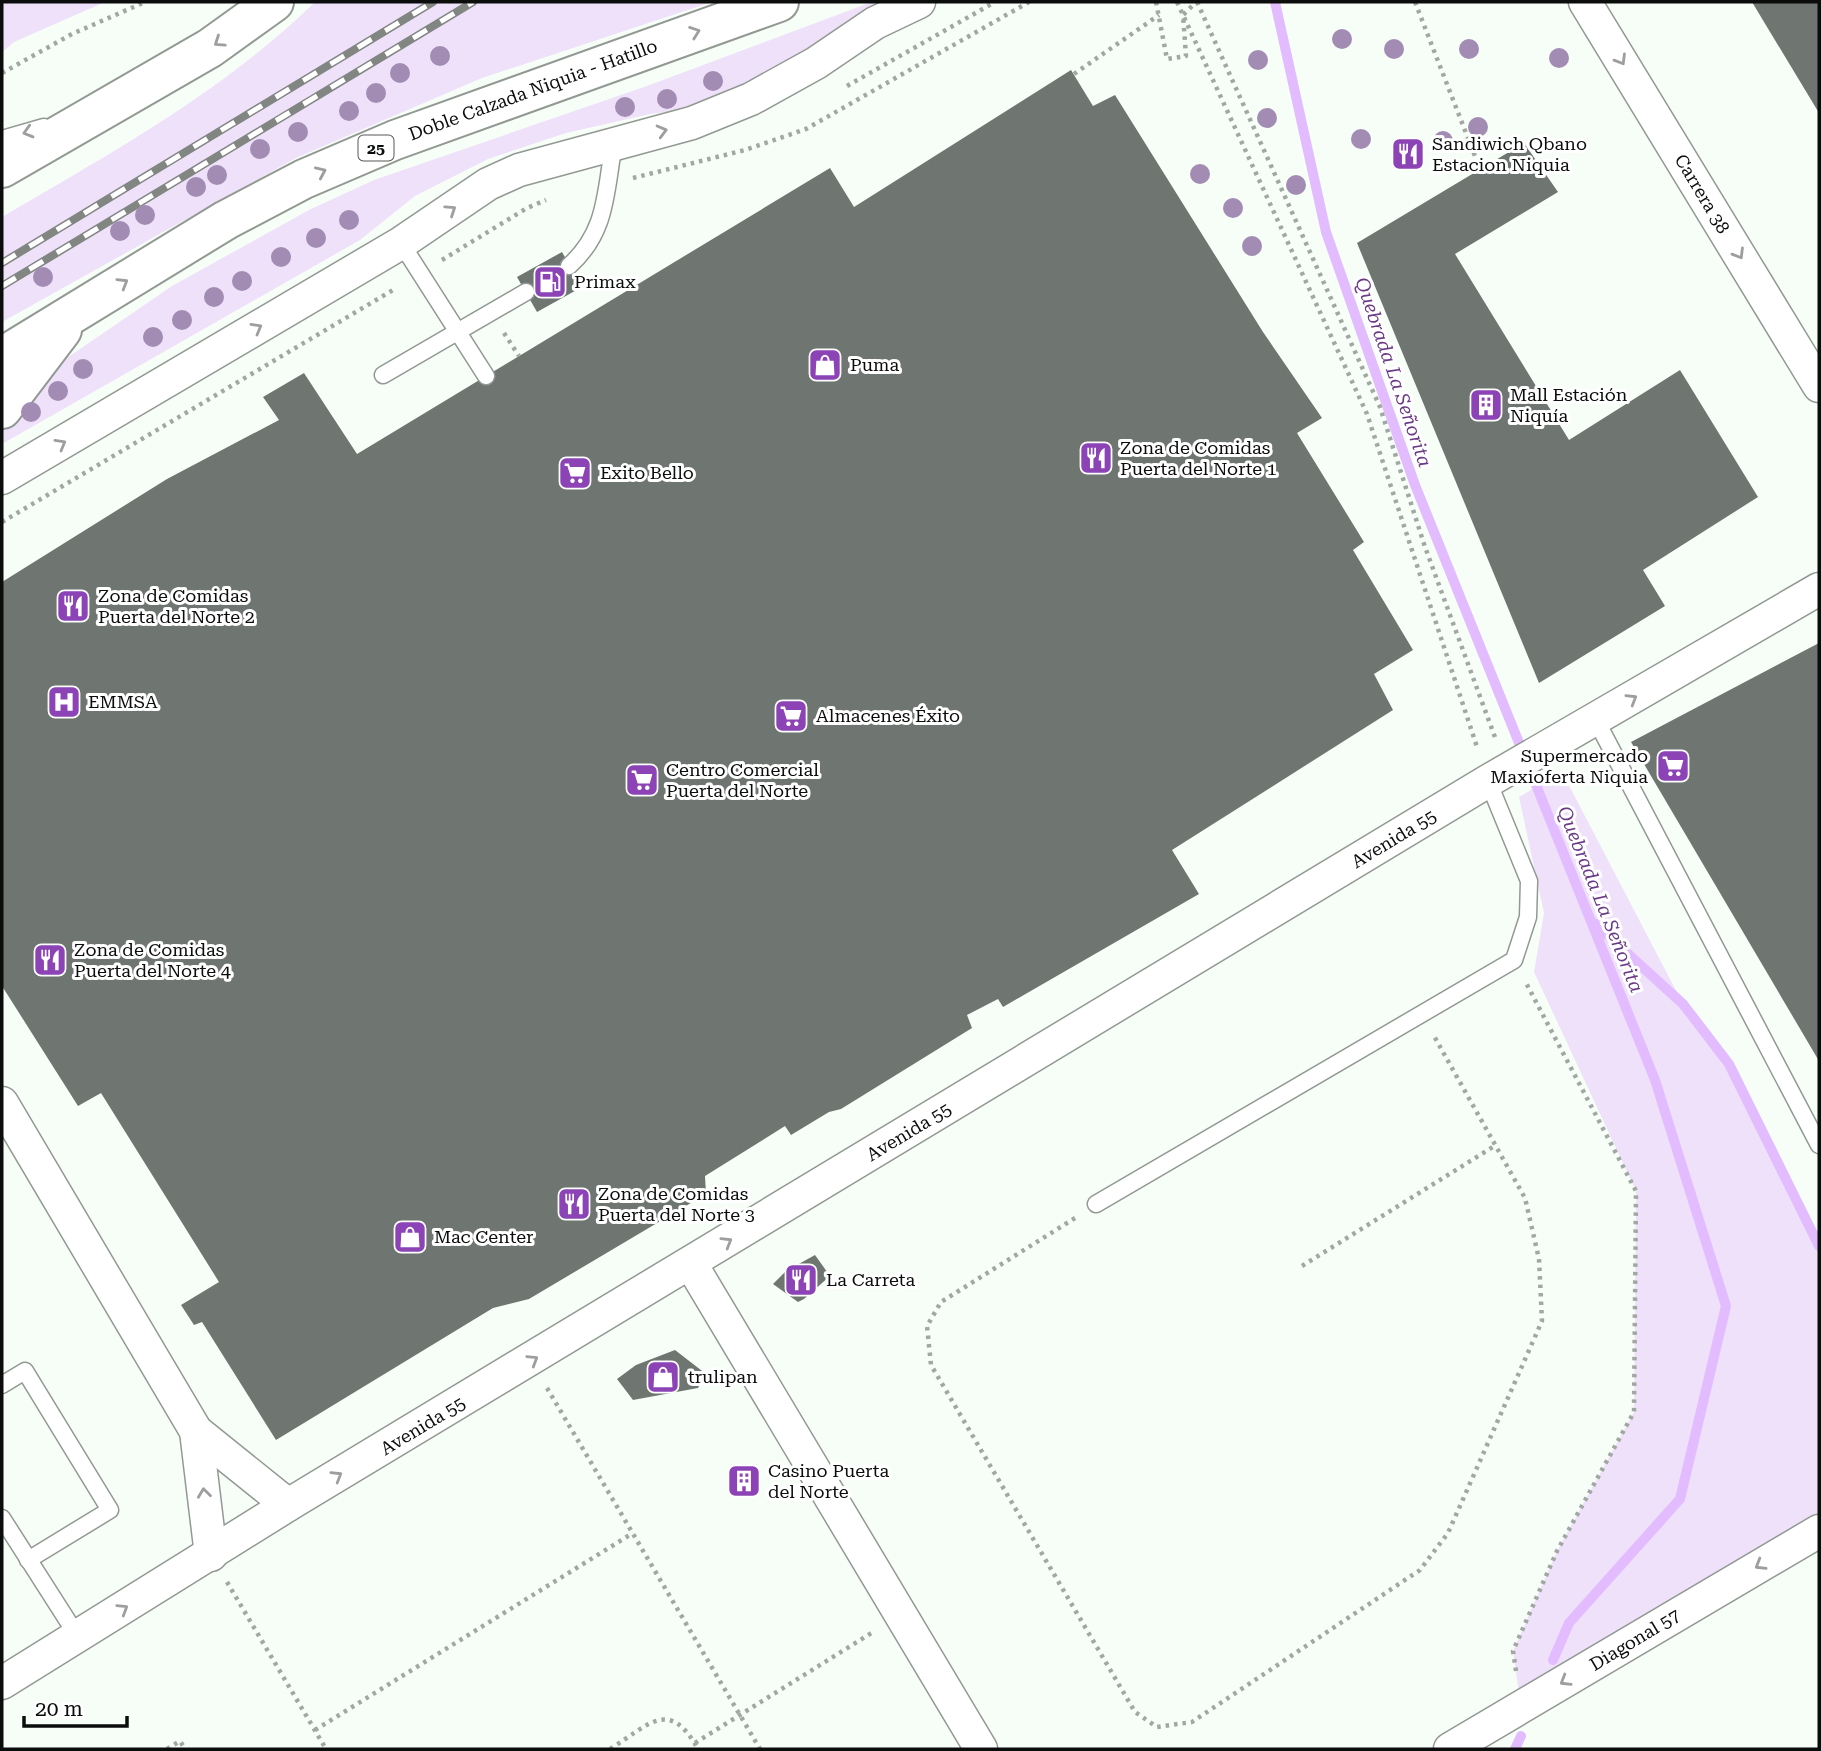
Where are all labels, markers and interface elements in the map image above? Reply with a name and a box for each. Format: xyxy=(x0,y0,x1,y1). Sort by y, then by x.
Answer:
one-way arrow xyxy=(688,26,700,40)
one-way arrow xyxy=(214,34,227,46)
street label: Doble Calzada Niquia - Hatillo xyxy=(406,35,660,144)
one-way arrow xyxy=(1612,52,1625,65)
one-way arrow xyxy=(22,123,34,138)
one-way arrow xyxy=(656,125,668,139)
place label: Sandiwich Qbano Estacion Niquia xyxy=(1432,133,1587,175)
restaurant icon: Sandiwich Qbano Estacion Niquia xyxy=(1389,135,1427,173)
road number: 25 xyxy=(358,136,394,160)
street label: Carrera 38 xyxy=(1671,150,1734,237)
one-way arrow xyxy=(314,166,326,180)
one-way arrow xyxy=(443,206,456,218)
one-way arrow xyxy=(1731,247,1744,260)
fuel station icon: Primax xyxy=(531,263,569,301)
place label: Primax xyxy=(574,271,636,292)
water label: Quebrada La Señorita xyxy=(1350,274,1437,470)
one-way arrow xyxy=(115,278,128,291)
one-way arrow xyxy=(249,324,262,337)
shop icon: Puma xyxy=(806,346,844,384)
place label: Puma xyxy=(850,354,899,375)
place label: Mall Estación Niquía xyxy=(1510,384,1628,426)
building icon: Mall Estación Niquía xyxy=(1467,386,1505,424)
place label: Zona de Comidas Puerta del Norte 1 xyxy=(1120,437,1277,479)
one-way arrow xyxy=(53,439,66,452)
restaurant icon: Zona de Comidas Puerta del Norte 1 xyxy=(1077,439,1115,477)
supermarket icon: Exito Bello xyxy=(556,454,594,492)
place label: Exito Bello xyxy=(600,462,694,483)
place label: Zona de Comidas Puerta del Norte 2 xyxy=(98,585,255,627)
restaurant icon: Zona de Comidas Puerta del Norte 2 xyxy=(54,587,92,625)
hospital icon: EMMSA xyxy=(45,683,83,721)
place label: EMMSA xyxy=(88,691,158,712)
one-way arrow xyxy=(1624,694,1637,707)
supermarket icon: Almacenes Éxito xyxy=(772,697,810,735)
place label: Almacenes Éxito xyxy=(816,705,960,726)
place label: Supermercado Maxioferta Niquia xyxy=(1490,745,1648,787)
supermarket icon: Supermercado Maxioferta Niquia xyxy=(1654,747,1692,785)
place label: Centro Comercial Puerta del Norte xyxy=(666,759,819,801)
supermarket icon: Centro Comercial Puerta del Norte xyxy=(623,761,661,799)
water label: Quebrada La Señorita xyxy=(1553,803,1648,996)
street label: Avenida 55 xyxy=(1347,805,1440,872)
place label: Zona de Comidas Puerta del Norte 4 xyxy=(74,939,231,981)
restaurant icon: Zona de Comidas Puerta del Norte 4 xyxy=(31,941,69,979)
street label: Avenida 55 xyxy=(862,1098,955,1165)
place label: Zona de Comidas Puerta del Norte 3 xyxy=(598,1183,755,1225)
restaurant icon: Zona de Comidas Puerta del Norte 3 xyxy=(555,1185,593,1223)
shop icon: Mac Center xyxy=(391,1218,429,1256)
place label: Mac Center xyxy=(434,1226,533,1247)
one-way arrow xyxy=(720,1237,733,1250)
restaurant icon: La Carreta xyxy=(782,1261,820,1299)
place label: La Carreta xyxy=(826,1269,915,1290)
one-way arrow xyxy=(525,1355,538,1368)
shop icon: trulipan xyxy=(644,1358,682,1396)
place label: trulipan xyxy=(688,1366,758,1387)
street label: Avenida 55 xyxy=(376,1392,469,1459)
place label: Casino Puerta del Norte xyxy=(768,1460,889,1502)
building icon: Casino Puerta del Norte xyxy=(725,1462,763,1500)
one-way arrow xyxy=(330,1472,343,1485)
one-way arrow xyxy=(196,1487,211,1499)
one-way arrow xyxy=(1755,1557,1768,1570)
one-way arrow xyxy=(115,1604,128,1617)
street label: Diagonal 57 xyxy=(1586,1604,1684,1675)
one-way arrow xyxy=(1559,1673,1572,1686)
scale bar xyxy=(24,1684,128,1728)
text: 20 m xyxy=(35,1697,83,1721)

